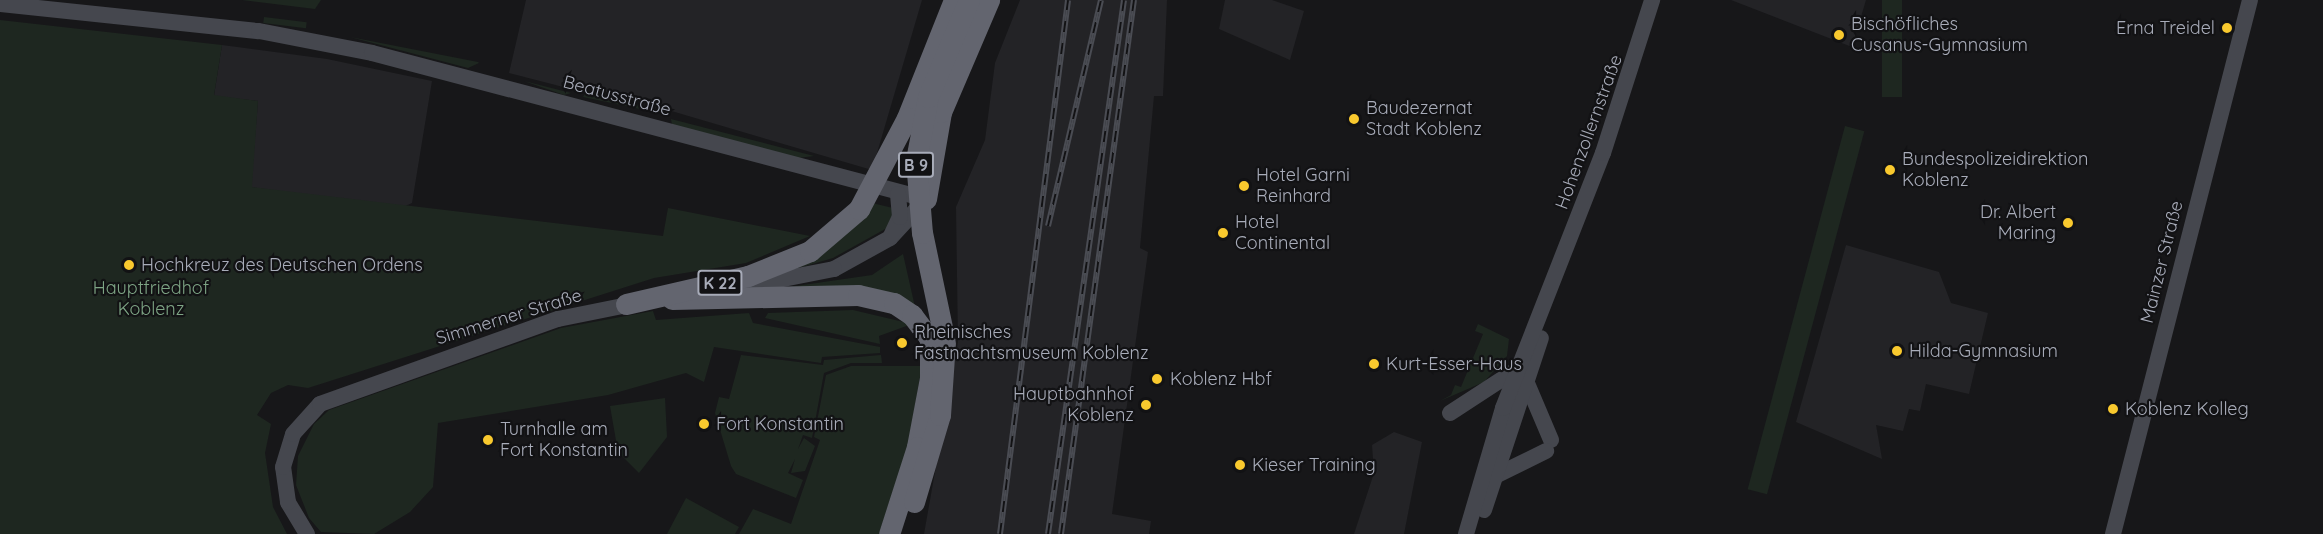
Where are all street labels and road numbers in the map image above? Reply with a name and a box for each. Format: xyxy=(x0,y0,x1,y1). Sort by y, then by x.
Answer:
street label: Hohenzollernstraße xyxy=(1551,52,1627,212)
street label: Beatusstraße xyxy=(561,71,673,121)
road number: B 9 xyxy=(896,152,936,178)
street label: Mainzer Straße xyxy=(2136,199,2188,325)
road number: K 22 xyxy=(696,270,744,296)
street label: Simmerner Straße xyxy=(434,285,584,349)

